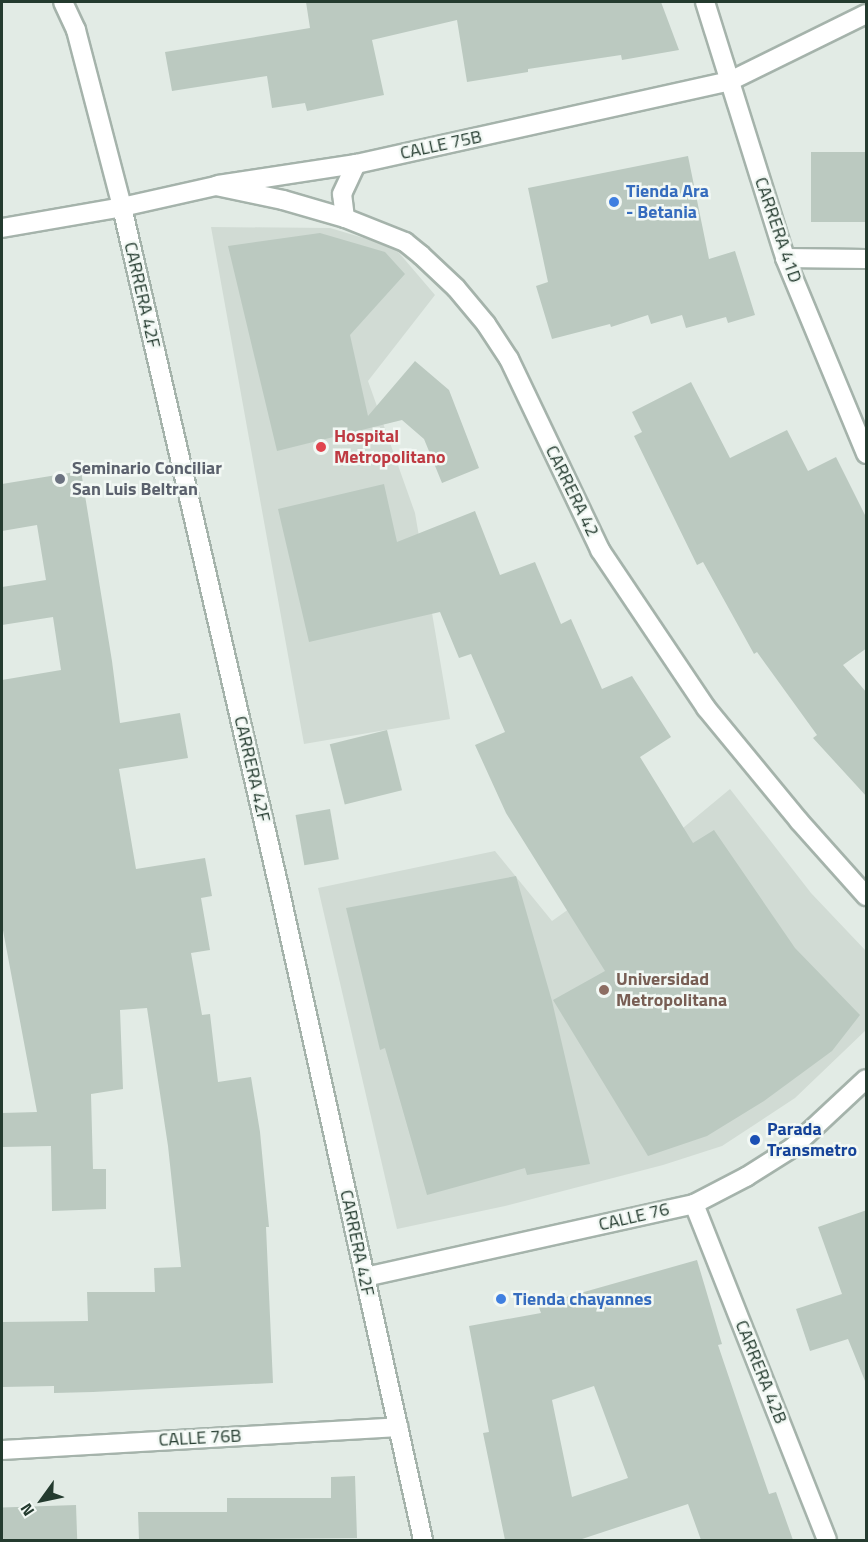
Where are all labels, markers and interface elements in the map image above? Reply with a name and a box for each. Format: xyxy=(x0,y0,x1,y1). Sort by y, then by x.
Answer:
street label: CALLE 75B xyxy=(398,126,484,164)
street label: CARRERA 41D xyxy=(750,174,806,286)
place label: Tienda Ara - Betania xyxy=(626,181,709,224)
marker: Tienda Ara - Betania xyxy=(607,195,621,209)
street label: CARRERA 42F xyxy=(119,240,165,350)
place label: Hospital Metropolitano xyxy=(334,426,445,468)
marker: Hospital Metropolitano xyxy=(312,438,330,456)
street label: CARRERA 42 xyxy=(541,442,603,540)
place label: Seminario Conciliar San Luis Beltran xyxy=(72,458,222,500)
marker: Seminario Conciliar San Luis Beltran xyxy=(53,472,67,486)
street label: CARRERA 42F xyxy=(229,714,275,824)
place label: Universidad Metropolitana xyxy=(616,969,727,1012)
marker: Universidad Metropolitana xyxy=(597,983,611,997)
place label: Parada Transmetro xyxy=(767,1119,857,1162)
marker: Parada Transmetro xyxy=(748,1133,762,1147)
street label: CARRERA 42F xyxy=(335,1188,379,1298)
street label: CALLE 76 xyxy=(597,1198,671,1236)
place label: Tienda chayannes xyxy=(513,1288,652,1310)
marker: Tienda chayannes xyxy=(494,1292,508,1306)
street label: CARRERA 42B xyxy=(730,1317,792,1427)
street label: CALLE 76B xyxy=(158,1425,242,1451)
north arrow xyxy=(12,1470,72,1530)
text: N xyxy=(14,1499,40,1521)

